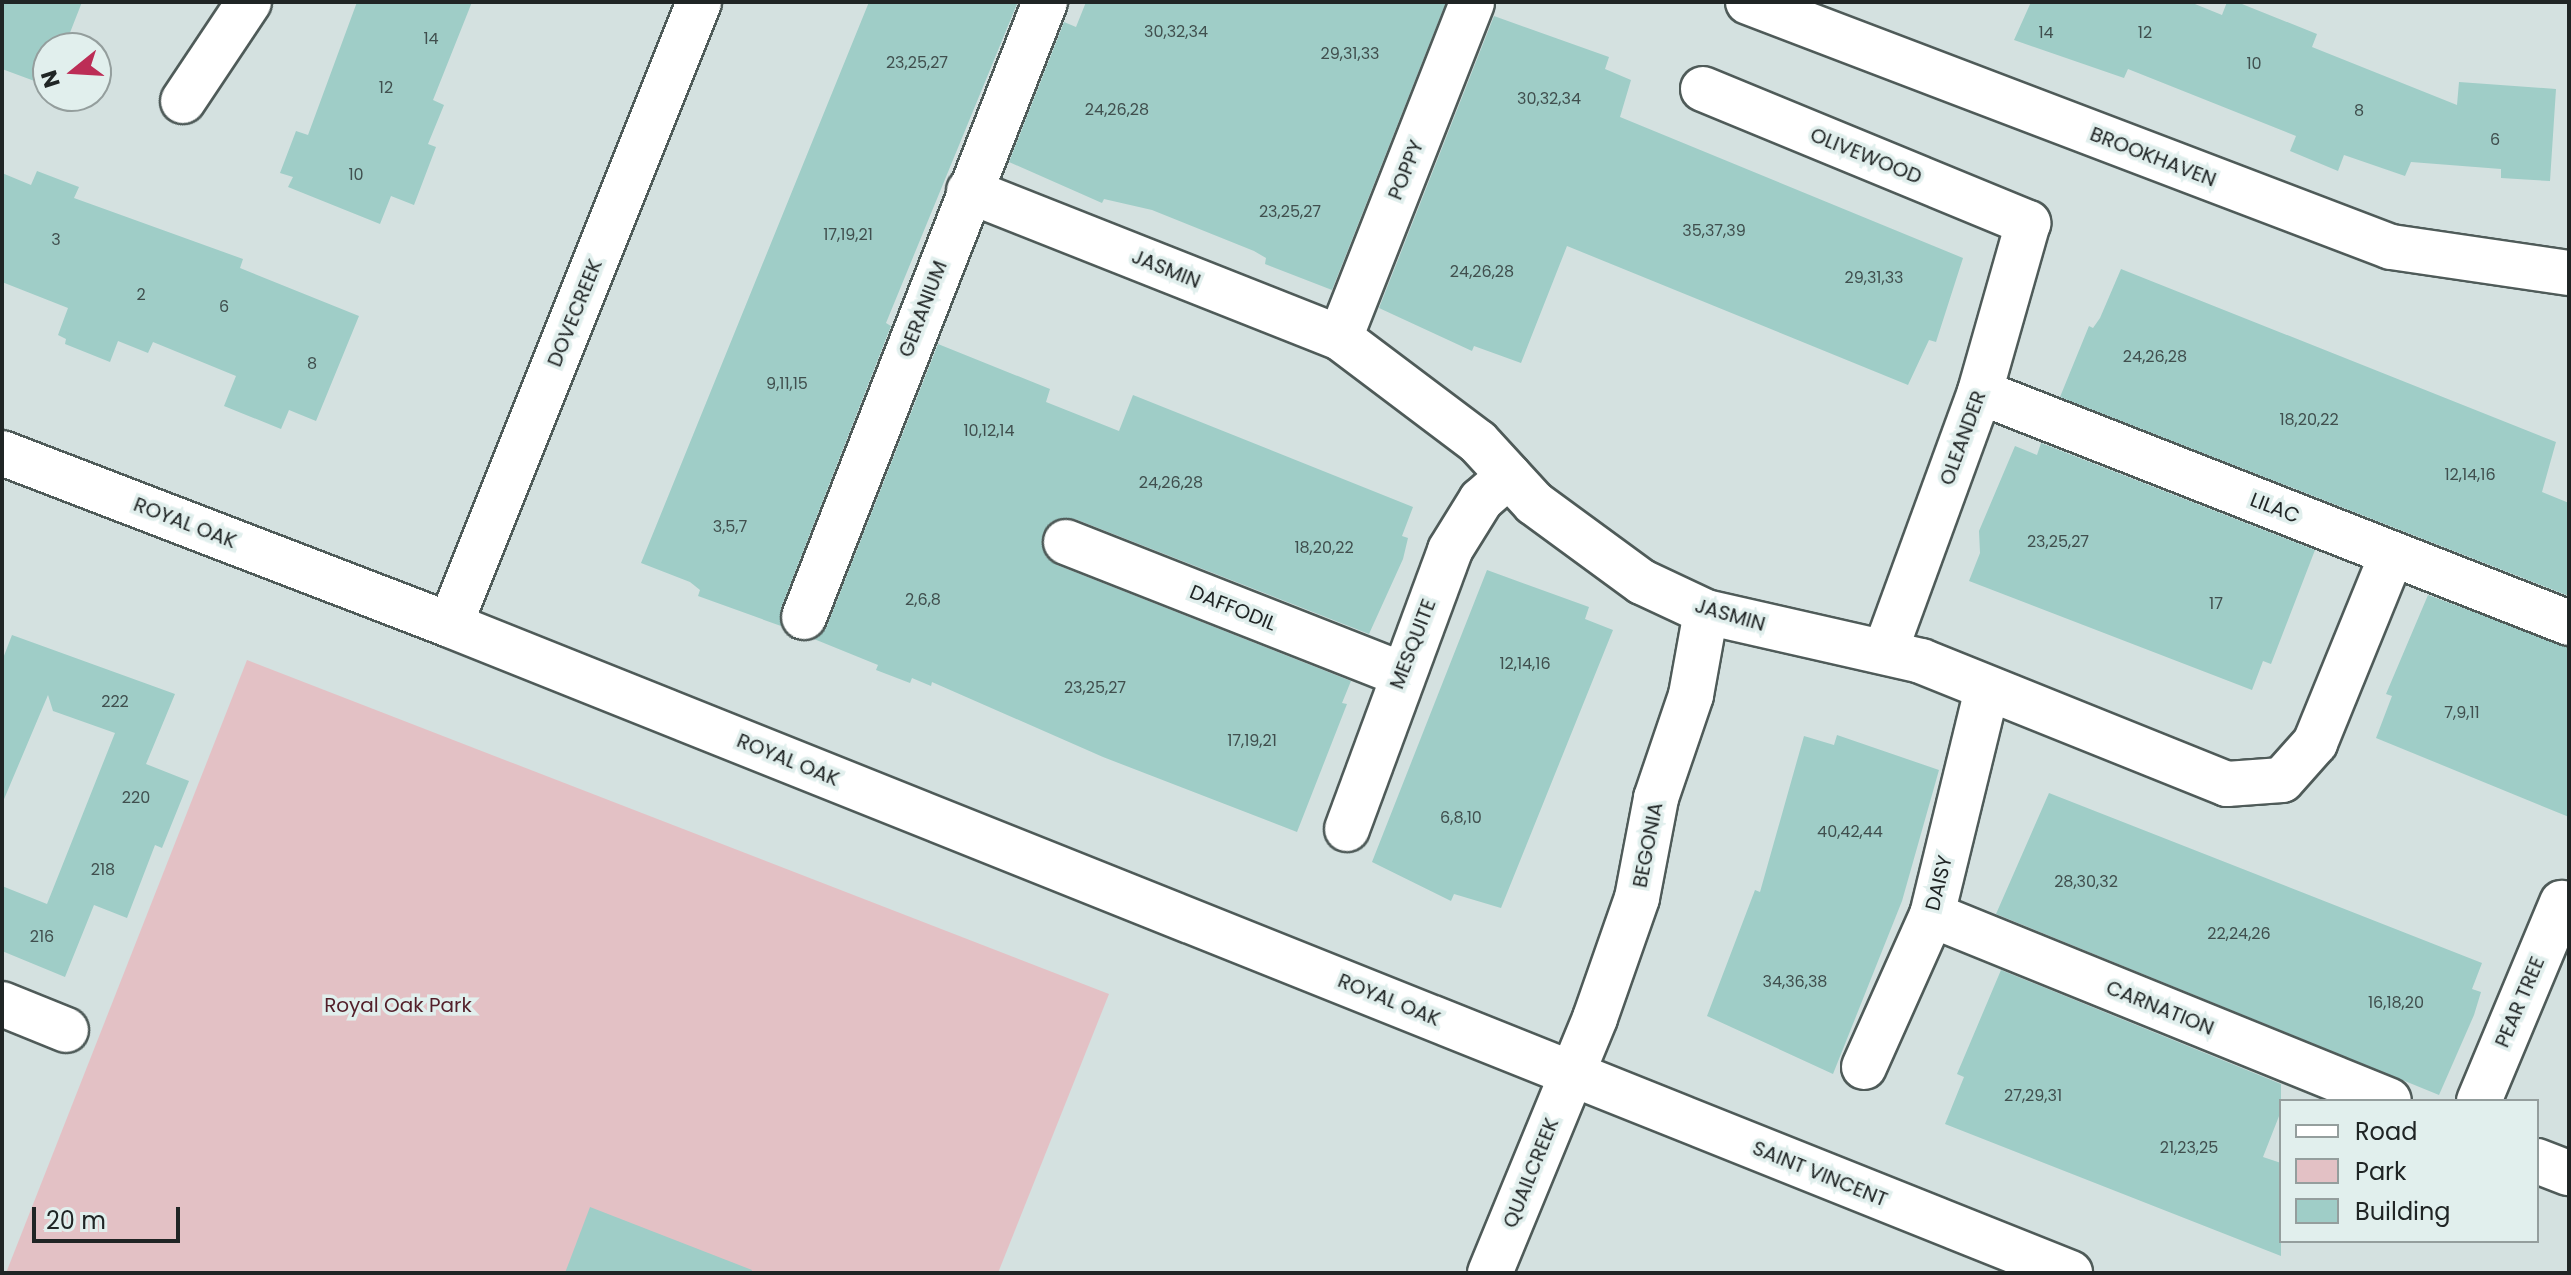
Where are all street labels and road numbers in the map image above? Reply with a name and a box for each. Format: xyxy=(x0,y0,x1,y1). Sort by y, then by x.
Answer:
street label: BROOKHAVEN xyxy=(2087,122,2219,192)
street label: OLIVEWOOD xyxy=(1807,123,1925,189)
street label: POPPY xyxy=(1383,137,1429,203)
street label: JASMIN xyxy=(1128,244,1204,294)
street label: DOVECREEK xyxy=(543,256,607,370)
street label: GERANIUM xyxy=(894,257,952,361)
street label: OLEANDER xyxy=(1935,388,1991,488)
street label: LILAC xyxy=(2247,488,2303,528)
street label: ROYAL OAK xyxy=(130,492,240,554)
street label: DAFFODIL xyxy=(1186,580,1280,636)
street label: JASMIN xyxy=(1692,594,1768,636)
street label: MESQUITE xyxy=(1385,596,1441,692)
street label: ROYAL OAK xyxy=(733,729,843,791)
street label: BEGONIA xyxy=(1628,800,1668,890)
street label: DAISY xyxy=(1921,853,1957,913)
street label: PEAR TREE xyxy=(2490,953,2550,1051)
street label: ROYAL OAK xyxy=(1334,969,1444,1031)
street label: CARNATION xyxy=(2103,975,2217,1041)
street label: QUAILCREEK xyxy=(1498,1115,1564,1231)
street label: SAINT VINCENT xyxy=(1749,1136,1891,1212)

